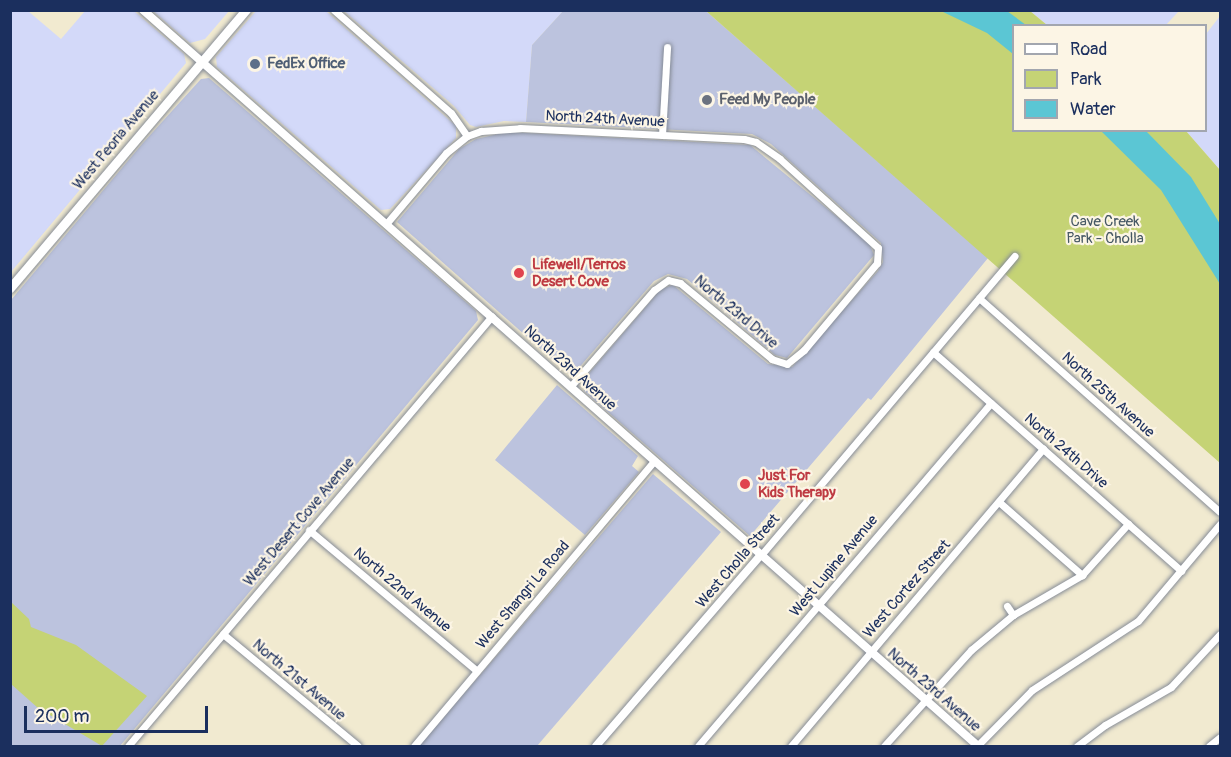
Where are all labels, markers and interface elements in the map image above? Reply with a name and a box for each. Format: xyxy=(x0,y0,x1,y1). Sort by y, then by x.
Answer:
legend xyxy=(1012,24,1207,132)
text: Road xyxy=(1070,38,1107,61)
place label: FedEx Office xyxy=(267,55,345,73)
marker: FedEx Office xyxy=(248,57,262,71)
text: Park xyxy=(1070,68,1102,91)
street label: West Peoria Avenue xyxy=(69,87,163,193)
place label: Feed My People xyxy=(719,91,815,109)
marker: Feed My People xyxy=(700,93,714,107)
text: Water xyxy=(1070,98,1116,121)
street label: North 24th Avenue xyxy=(545,107,665,131)
park label: Cave Creek Park - Cholla xyxy=(1066,212,1144,247)
place label: Lifewell/Terros Desert Cove xyxy=(532,255,626,290)
marker: Lifewell/Terros Desert Cove xyxy=(510,264,528,282)
street label: North 23rd Drive xyxy=(690,272,782,352)
street label: North 23rd Avenue xyxy=(520,322,620,414)
street label: North 25th Avenue xyxy=(1058,349,1158,441)
street label: North 24th Drive xyxy=(1020,410,1112,492)
street label: West Desert Cove Avenue xyxy=(240,454,358,590)
place label: Just For Kids Therapy xyxy=(758,466,836,501)
marker: Just For Kids Therapy xyxy=(736,475,754,493)
street label: West Cholla Street xyxy=(692,510,784,612)
street label: West Lupine Avenue xyxy=(786,512,882,620)
street label: West Cortez Street xyxy=(860,536,954,642)
street label: West Shangri La Road xyxy=(473,537,573,653)
street label: North 22nd Avenue xyxy=(350,544,454,636)
street label: North 21st Avenue xyxy=(249,636,349,724)
street label: North 23rd Avenue xyxy=(884,645,984,735)
scale bar xyxy=(27,694,212,732)
text: 200 m xyxy=(35,705,90,728)

